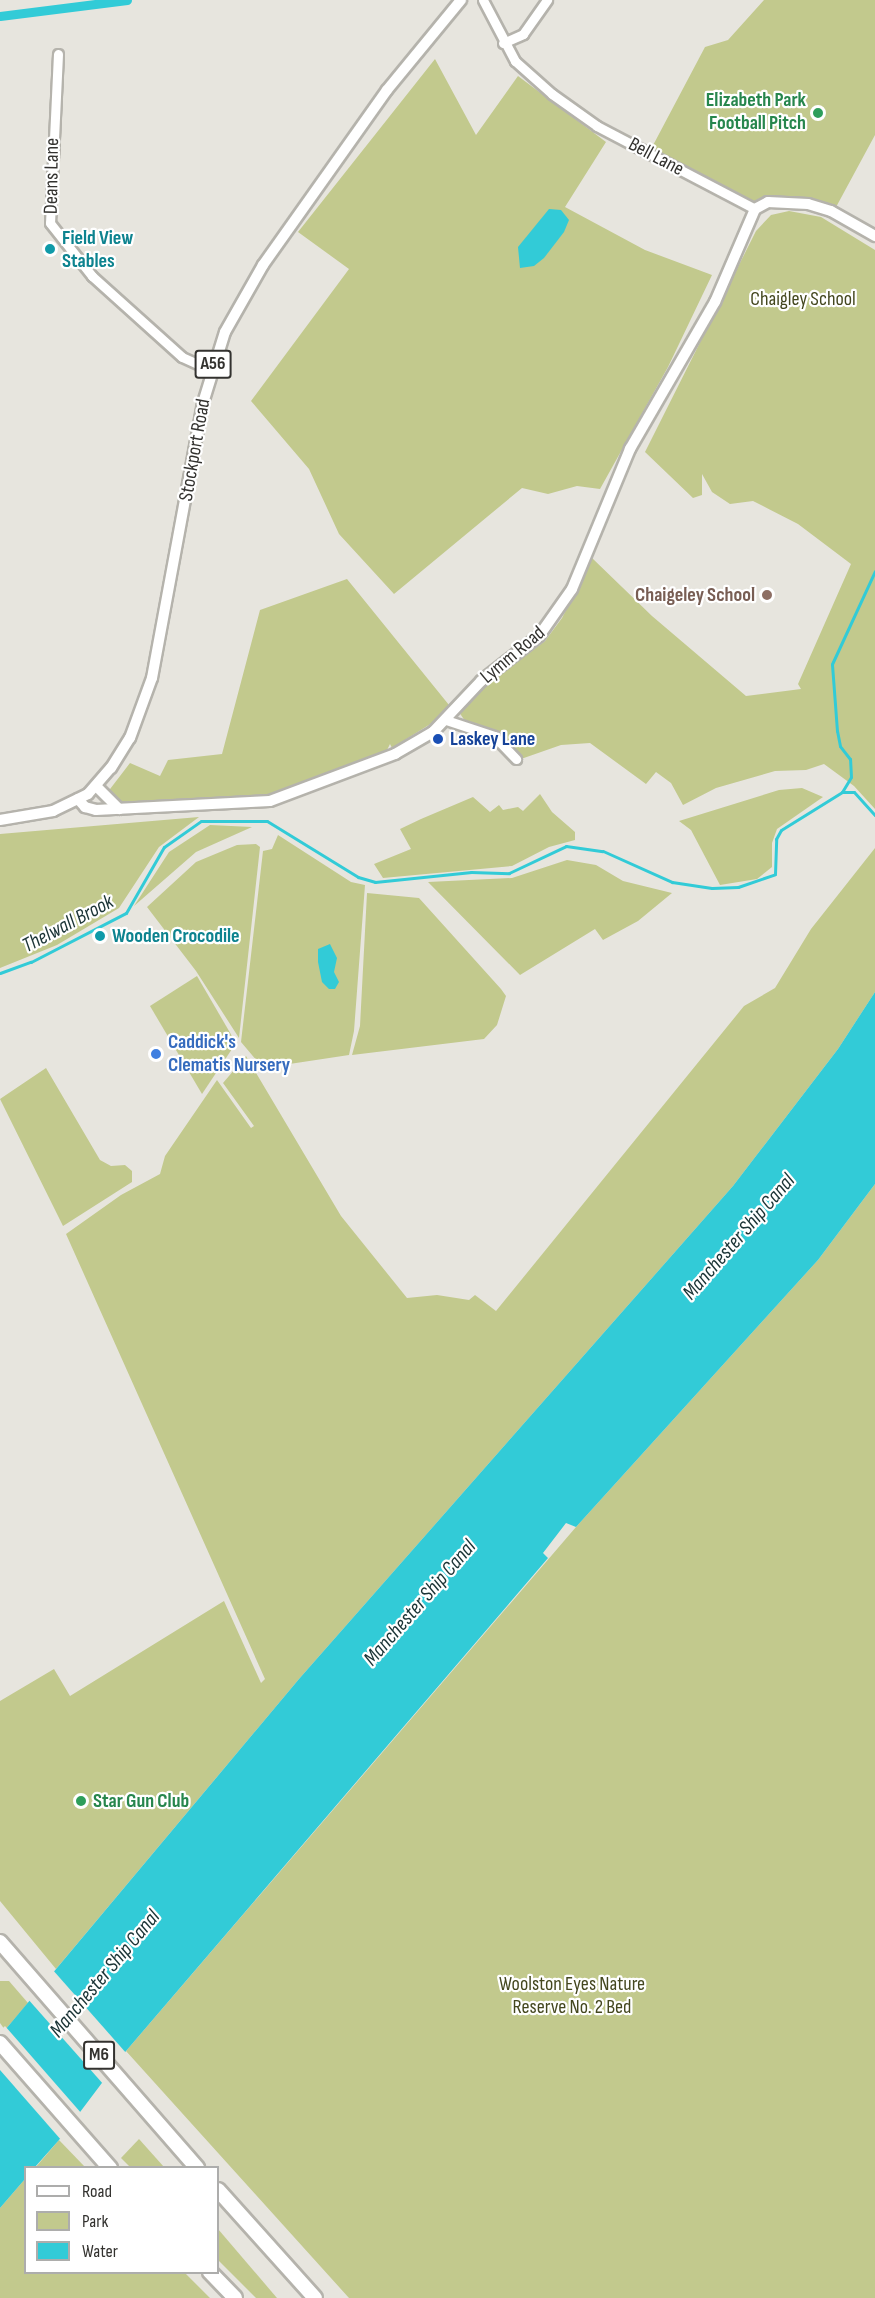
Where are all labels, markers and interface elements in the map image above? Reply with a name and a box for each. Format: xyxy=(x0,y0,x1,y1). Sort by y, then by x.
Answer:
place label: Elizabeth Park Football Pitch xyxy=(706,89,806,136)
marker: Elizabeth Park Football Pitch xyxy=(811,106,825,120)
street label: Bell Lane xyxy=(624,132,688,182)
street label: Deans Lane xyxy=(39,138,65,214)
place label: Field View Stables xyxy=(62,226,133,273)
marker: Field View Stables xyxy=(43,242,57,256)
park label: Chaigley School xyxy=(750,287,856,311)
road number: A56 xyxy=(194,349,232,379)
street label: Stockport Road xyxy=(174,397,216,503)
place label: Chaigeley School xyxy=(635,583,755,607)
marker: Chaigeley School xyxy=(760,588,774,602)
street label: Lymm Road xyxy=(476,621,550,689)
place label: Laskey Lane xyxy=(450,727,535,751)
marker: Laskey Lane xyxy=(431,732,445,746)
water label: Thelwall Brook xyxy=(18,889,118,959)
place label: Wooden Crocodile xyxy=(112,924,240,948)
marker: Wooden Crocodile xyxy=(93,929,107,943)
place label: Caddick's Clematis Nursery xyxy=(168,1030,290,1077)
marker: Caddick's Clematis Nursery xyxy=(149,1047,163,1061)
water label: Manchester Ship Canal xyxy=(678,1169,800,1305)
water label: Manchester Ship Canal xyxy=(359,1535,481,1671)
place label: Star Gun Club xyxy=(93,1789,189,1813)
marker: Star Gun Club xyxy=(74,1794,88,1808)
water label: Manchester Ship Canal xyxy=(44,1905,166,2043)
park label: Woolston Eyes Nature Reserve No. 2 Bed xyxy=(499,1972,645,2019)
road number: M6 xyxy=(82,2040,116,2070)
legend xyxy=(24,2166,219,2274)
text: Road xyxy=(82,2181,112,2202)
text: Park xyxy=(82,2211,108,2232)
text: Water xyxy=(82,2241,118,2262)

